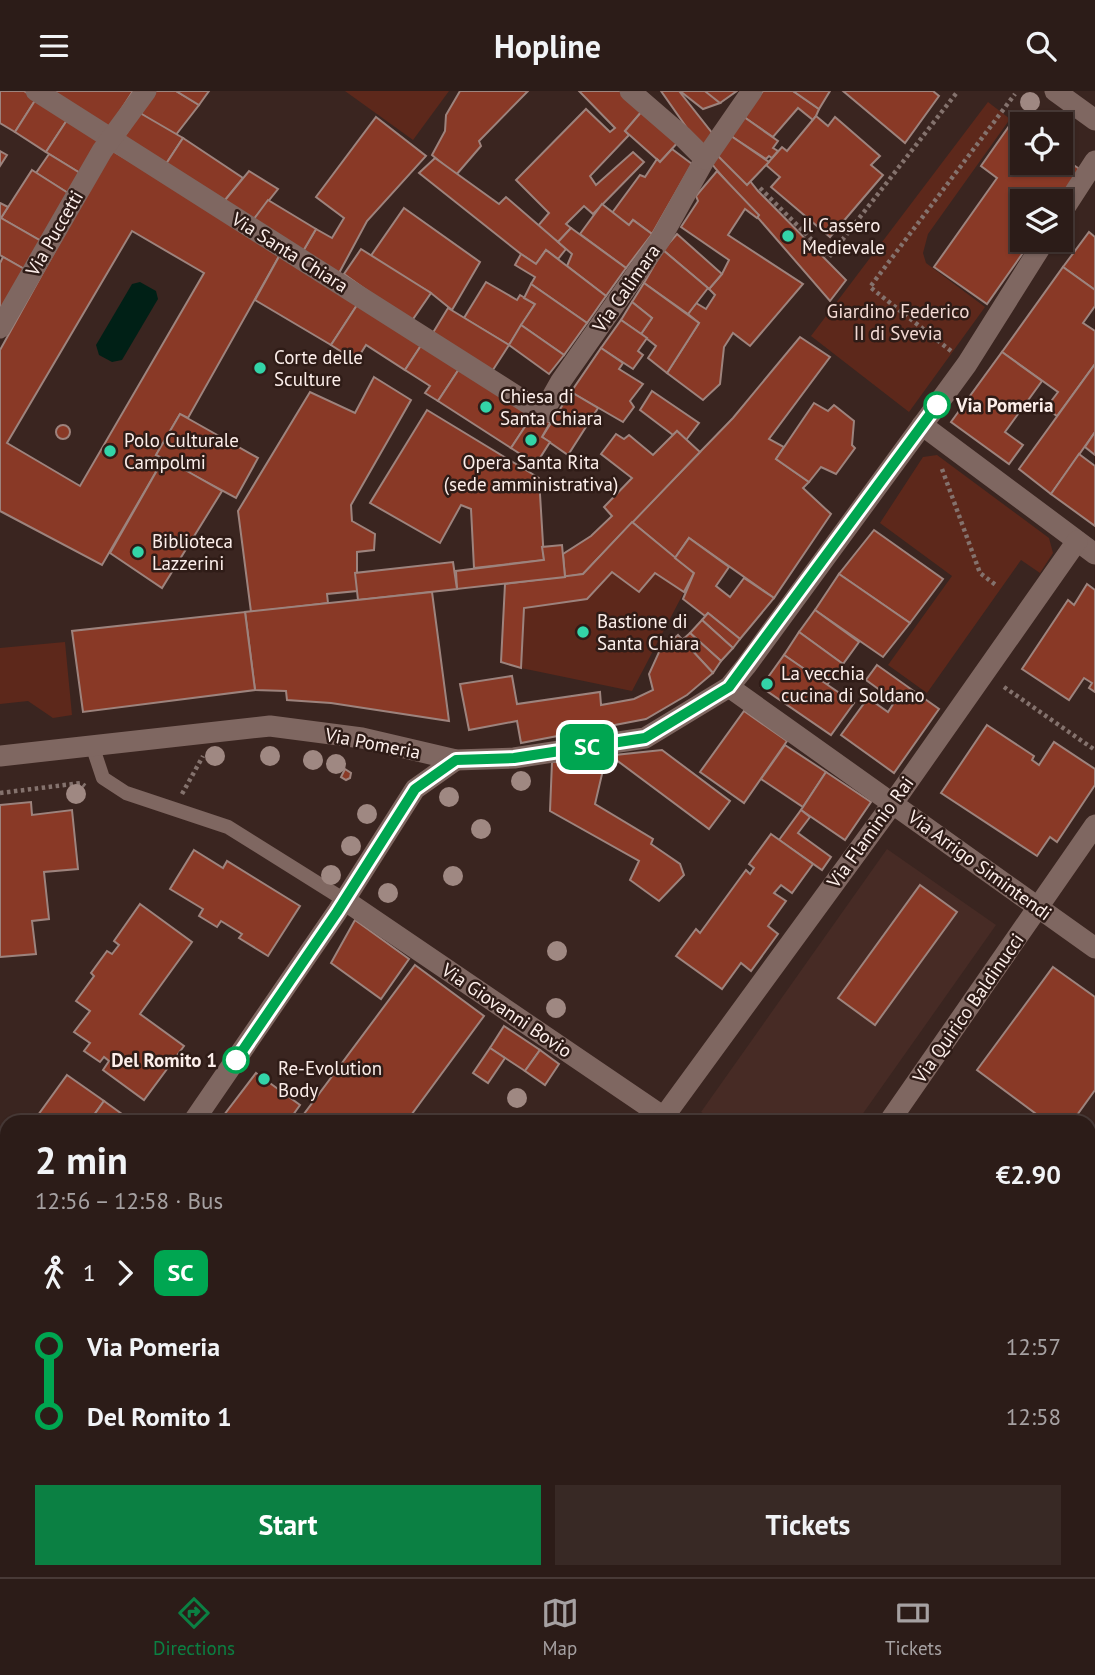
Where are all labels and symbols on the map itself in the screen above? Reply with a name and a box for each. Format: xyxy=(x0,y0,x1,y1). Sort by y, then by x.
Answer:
street label: Via Puccetti xyxy=(19,186,88,281)
street label: Via Santa Chiara xyxy=(226,206,353,297)
place label: Il Cassero Medievale xyxy=(802,213,885,259)
marker: Il Cassero Medievale xyxy=(780,228,796,244)
street label: Via Calimara xyxy=(586,239,665,337)
park label: Giardino Federico II di Svevia xyxy=(827,299,969,345)
place label: Corte delle Sculture xyxy=(274,345,363,391)
marker: Corte delle Sculture xyxy=(252,360,268,376)
place label: Chiesa di Santa Chiara xyxy=(500,384,603,430)
marker: Via Pomeria xyxy=(924,392,950,418)
place label: Via Pomeria xyxy=(955,393,1053,417)
marker: Chiesa di Santa Chiara xyxy=(478,399,494,415)
place label: Polo Culturale Campolmi xyxy=(124,428,239,474)
marker: Opera Santa Rita (sede amministrativa) xyxy=(523,432,539,448)
marker: Polo Culturale Campolmi xyxy=(102,443,118,459)
place label: Opera Santa Rita (sede amministrativa) xyxy=(444,450,618,496)
place label: Biblioteca Lazzerini xyxy=(152,529,233,575)
marker: Biblioteca Lazzerini xyxy=(130,544,146,560)
place label: Bastione di Santa Chiara xyxy=(597,609,700,655)
marker: Bastione di Santa Chiara xyxy=(575,624,591,640)
place label: La vecchia cucina di Soldano xyxy=(781,661,925,707)
marker: La vecchia cucina di Soldano xyxy=(759,676,775,692)
street label: Via Pomeria xyxy=(322,722,423,764)
line badge: SC xyxy=(556,724,618,770)
street label: Via Flaminio Rai xyxy=(821,772,919,893)
street label: Via Arrigo Simintendi xyxy=(903,804,1057,925)
street label: Via Quirico Baldinucci xyxy=(907,928,1029,1088)
street label: Via Giovanni Bovio xyxy=(436,957,577,1062)
marker: Del Romito 1 xyxy=(223,1047,249,1073)
place label: Del Romito 1 xyxy=(111,1048,217,1072)
place label: Re-Evolution Body xyxy=(278,1056,382,1102)
marker: Re-Evolution Body xyxy=(256,1071,272,1087)

